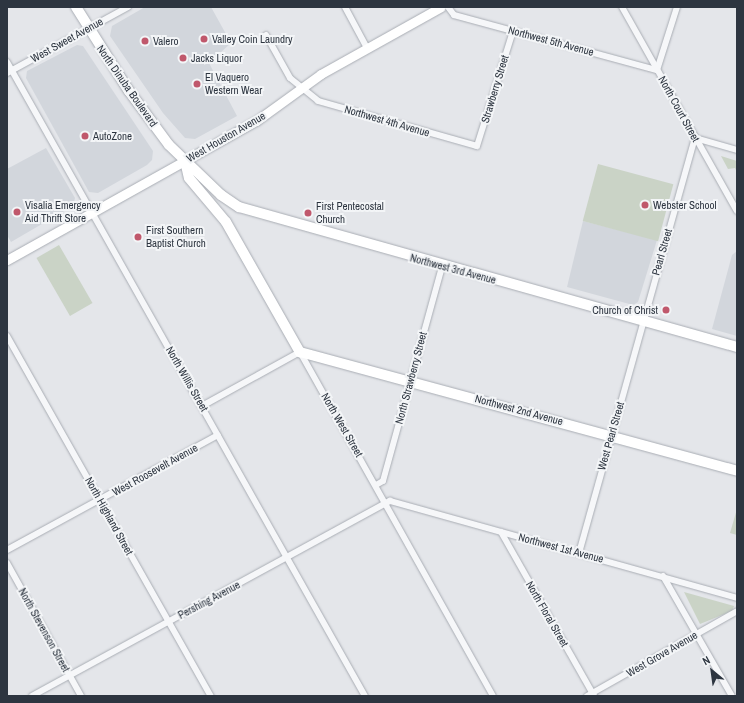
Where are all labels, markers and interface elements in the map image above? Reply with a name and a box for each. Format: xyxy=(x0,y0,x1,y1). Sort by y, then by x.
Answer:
street label: West Sweet Avenue xyxy=(28,15,106,65)
street label: Northwest 5th Avenue xyxy=(507,23,595,59)
place label: Valley Coin Laundry xyxy=(212,32,293,46)
place label: Valero xyxy=(153,34,178,48)
marker: Valley Coin Laundry xyxy=(199,34,209,44)
marker: Valero xyxy=(140,36,150,46)
street label: North Dinuba Boulevard xyxy=(94,43,160,129)
place label: Jacks Liquor xyxy=(191,51,242,65)
marker: Jacks Liquor xyxy=(178,53,188,63)
street label: Strawberry Street xyxy=(478,54,512,124)
place label: El Vaquero Western Wear xyxy=(205,71,262,97)
street label: North Court Street xyxy=(655,74,703,144)
marker: El Vaquero Western Wear xyxy=(192,79,202,89)
street label: Northwest 4th Avenue xyxy=(343,102,431,140)
street label: West Houston Avenue xyxy=(184,109,268,165)
place label: AutoZone xyxy=(93,129,132,143)
marker: AutoZone xyxy=(80,131,90,141)
place label: Webster School xyxy=(653,198,717,212)
place label: Visalia Emergency Aid Thrift Store xyxy=(25,199,101,225)
place label: First Pentecostal Church xyxy=(316,200,384,226)
marker: Webster School xyxy=(640,200,650,210)
marker: Visalia Emergency Aid Thrift Store xyxy=(12,207,22,217)
marker: First Pentecostal Church xyxy=(303,208,313,218)
place label: First Southern Baptist Church xyxy=(146,224,206,250)
street label: Pearl Street xyxy=(649,227,675,277)
marker: First Southern Baptist Church xyxy=(133,232,143,242)
street label: Northwest 3rd Avenue xyxy=(408,251,498,287)
place label: Church of Christ xyxy=(592,303,658,317)
marker: Church of Christ xyxy=(661,305,671,315)
street label: North Strawberry Street xyxy=(392,331,430,425)
street label: North Willis Street xyxy=(163,344,211,414)
street label: North West Street xyxy=(318,391,366,459)
street label: Northwest 2nd Avenue xyxy=(473,392,565,428)
street label: West Pearl Street xyxy=(595,400,627,472)
street label: West Roosevelt Avenue xyxy=(110,441,200,499)
street label: North Highland Street xyxy=(82,475,136,557)
street label: Northwest 1st Avenue xyxy=(517,530,605,566)
street label: Pershing Avenue xyxy=(175,578,243,622)
street label: North Floral Street xyxy=(523,579,571,649)
street label: North Stevenson Street xyxy=(15,586,73,674)
street label: West Grove Avenue xyxy=(624,628,700,680)
north arrow xyxy=(692,651,732,691)
text: N xyxy=(700,653,712,668)

